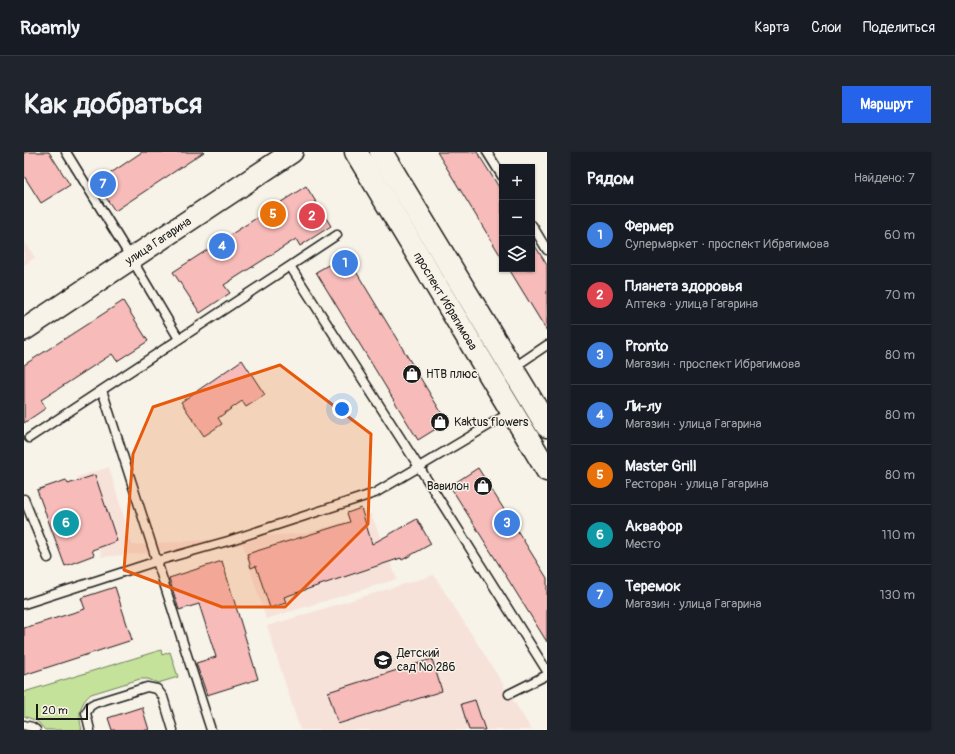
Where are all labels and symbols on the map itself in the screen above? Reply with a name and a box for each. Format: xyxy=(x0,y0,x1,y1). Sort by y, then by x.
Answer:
pin: 7 xyxy=(90,169,116,199)
pin: 5 xyxy=(260,199,286,229)
pin: 2 xyxy=(299,201,325,231)
street label: улица Гагарина xyxy=(121,213,194,269)
pin: 4 xyxy=(209,231,235,261)
pin: 1 xyxy=(332,248,358,278)
street label: проспект Ибрагимова xyxy=(410,249,481,353)
shop icon: НТВ плюс xyxy=(401,363,423,385)
place label: НТВ плюс xyxy=(426,367,478,382)
your location xyxy=(332,399,352,419)
shop icon: Kaktus flowers xyxy=(429,411,451,433)
place label: Kaktus flowers xyxy=(454,415,529,430)
shop icon: Вавилон xyxy=(472,475,494,497)
place label: Вавилон xyxy=(427,479,469,494)
pin: 6 xyxy=(53,508,79,538)
pin: 3 xyxy=(494,508,520,538)
place label: Детский сад № 286 xyxy=(396,646,455,675)
school or university icon: Детский сад № 286 xyxy=(372,649,394,671)
scale bar xyxy=(36,702,88,721)

